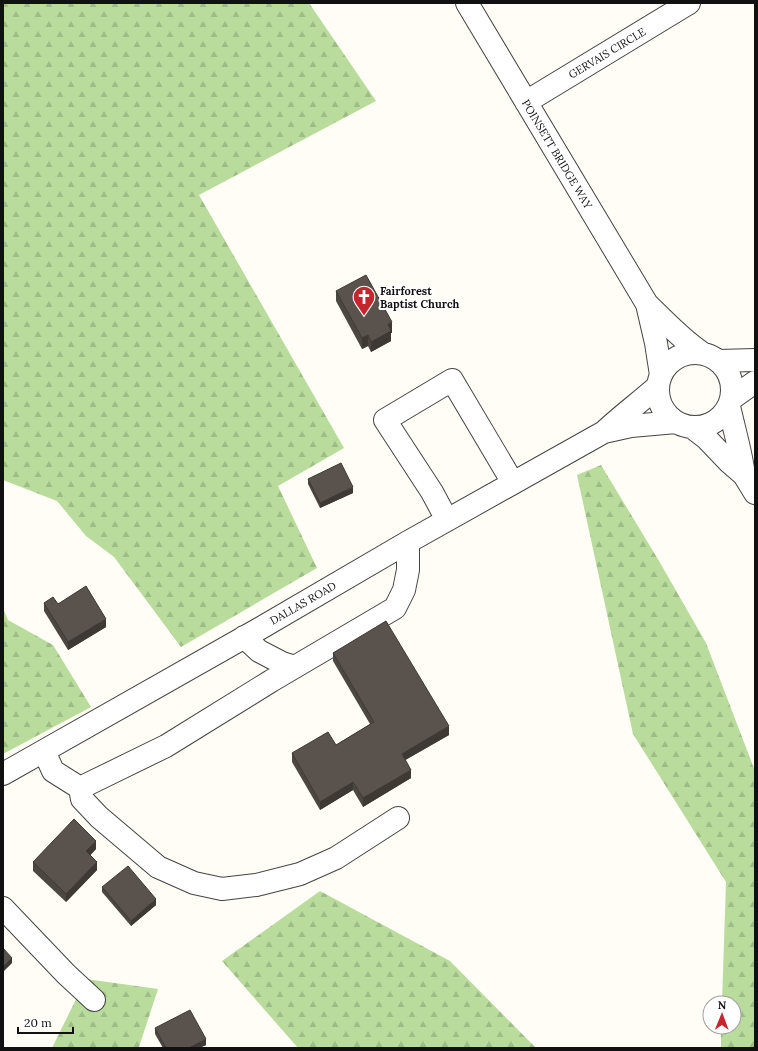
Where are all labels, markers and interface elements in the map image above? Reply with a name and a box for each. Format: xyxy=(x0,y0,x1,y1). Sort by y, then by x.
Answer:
street label: GERVAIS CIRCLE xyxy=(566,24,648,82)
street label: POINSETT BRIDGE WAY xyxy=(519,97,596,212)
church icon: Fairforest Baptist Church xyxy=(351,284,377,317)
place label: Fairforest Baptist Church xyxy=(380,284,460,311)
street label: DALLAS ROAD xyxy=(267,578,339,628)
north arrow xyxy=(702,995,742,1035)
text: N xyxy=(718,998,727,1012)
scale bar xyxy=(18,1009,73,1035)
text: 20 m xyxy=(24,1015,52,1030)

